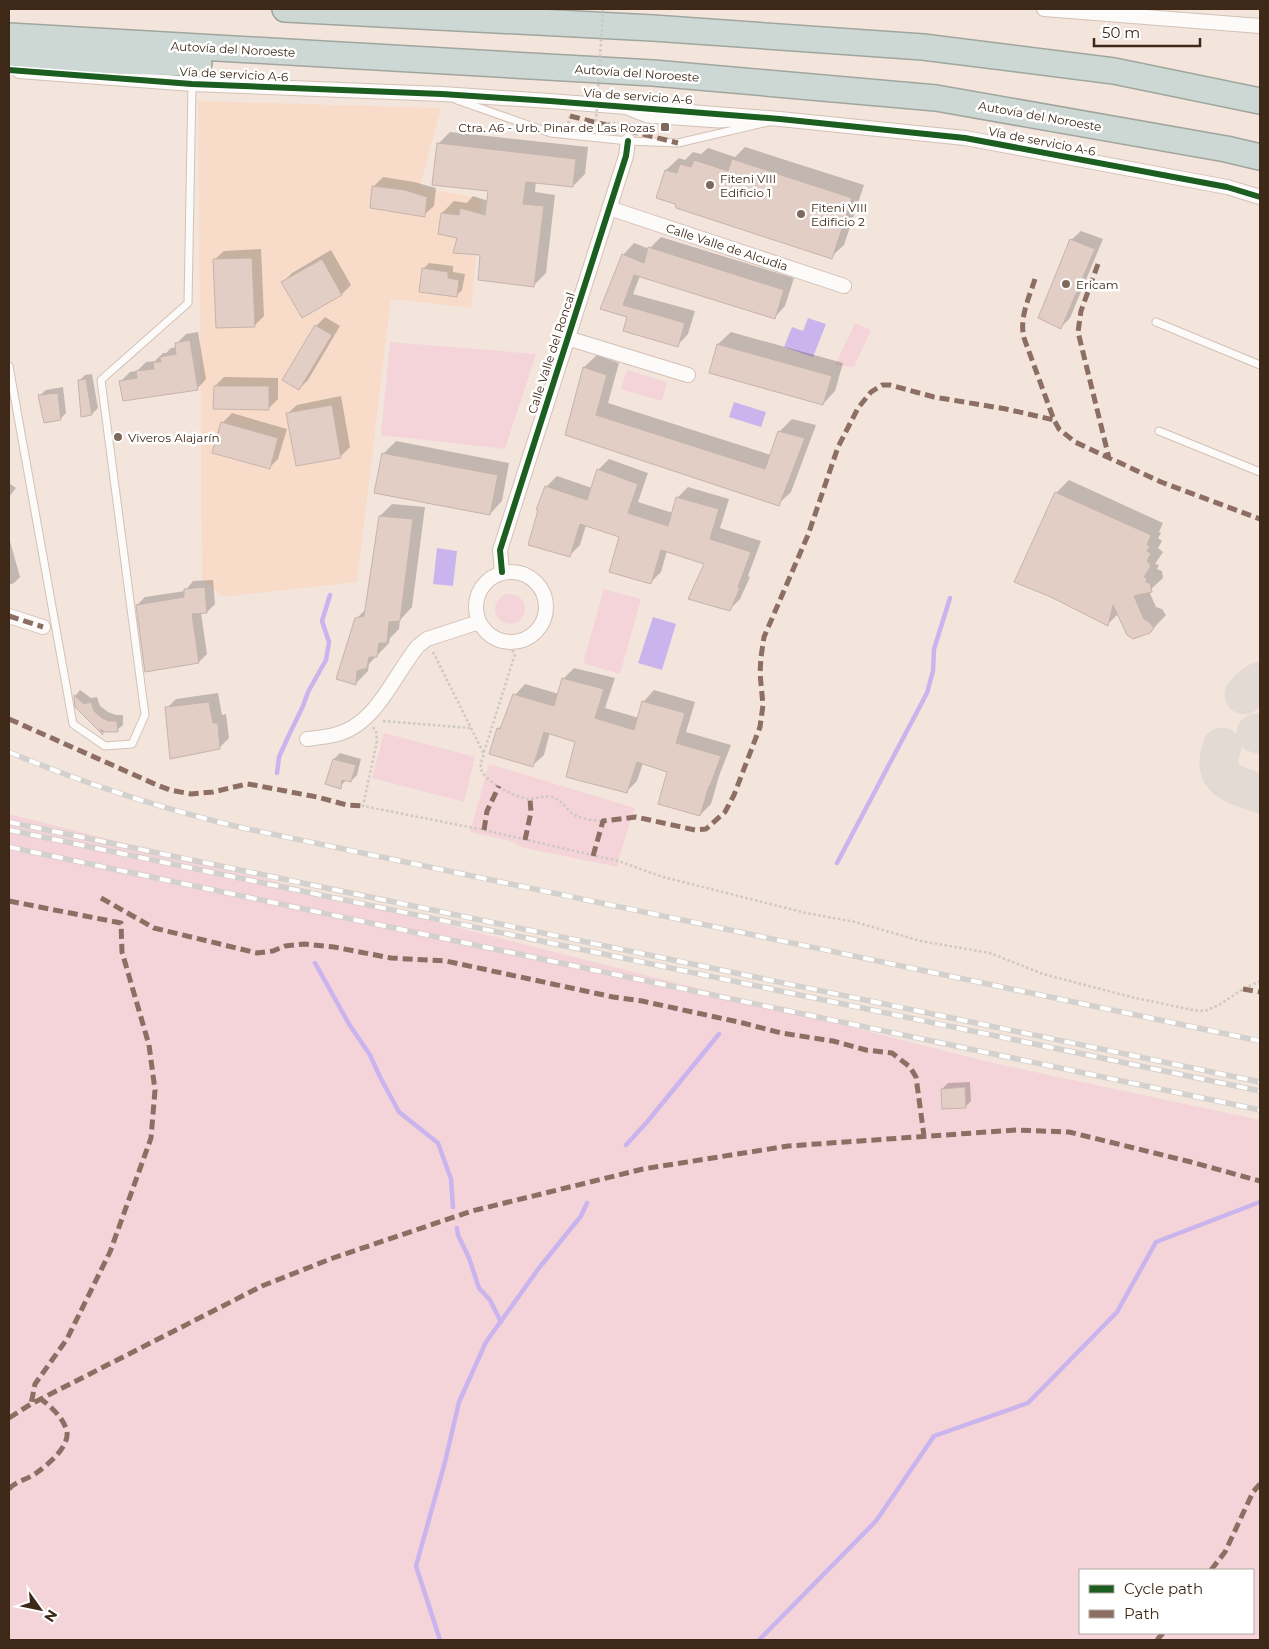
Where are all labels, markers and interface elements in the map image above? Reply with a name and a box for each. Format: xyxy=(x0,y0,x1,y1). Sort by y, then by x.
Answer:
scale bar xyxy=(1094,15,1200,47)
text: 50 m xyxy=(1102,23,1140,42)
street label: Autovía del Noroeste xyxy=(170,38,296,60)
street label: Autovía del Noroeste xyxy=(574,61,700,85)
street label: Vía de servicio A-6 xyxy=(179,64,289,84)
street label: Vía de servicio A-6 xyxy=(583,85,693,107)
street label: Autovía del Noroeste xyxy=(977,98,1103,134)
place label: Ctra. A6 - Urb. Pinar de Las Rozas xyxy=(458,120,655,135)
marker: Ctra. A6 - Urb. Pinar de Las Rozas xyxy=(659,121,671,133)
street label: Vía de servicio A-6 xyxy=(987,123,1097,159)
place label: Fiteni VIII Edificio 1 xyxy=(720,171,776,200)
marker: Fiteni VIII Edificio 1 xyxy=(704,179,716,191)
place label: Fiteni VIII Edificio 2 xyxy=(811,200,867,229)
marker: Fiteni VIII Edificio 2 xyxy=(795,208,807,220)
street label: Calle Valle de Alcudia xyxy=(664,220,790,274)
place label: Ericam xyxy=(1076,277,1119,292)
marker: Ericam xyxy=(1060,278,1072,290)
street label: Calle Valle del Roncal xyxy=(524,290,578,416)
place label: Viveros Alajarín xyxy=(128,430,220,445)
marker: Viveros Alajarín xyxy=(112,431,124,443)
legend xyxy=(1079,1569,1254,1634)
text: Cycle path xyxy=(1124,1579,1203,1598)
north arrow xyxy=(15,1584,65,1634)
text: Path xyxy=(1124,1604,1160,1623)
text: N xyxy=(40,1606,62,1626)

